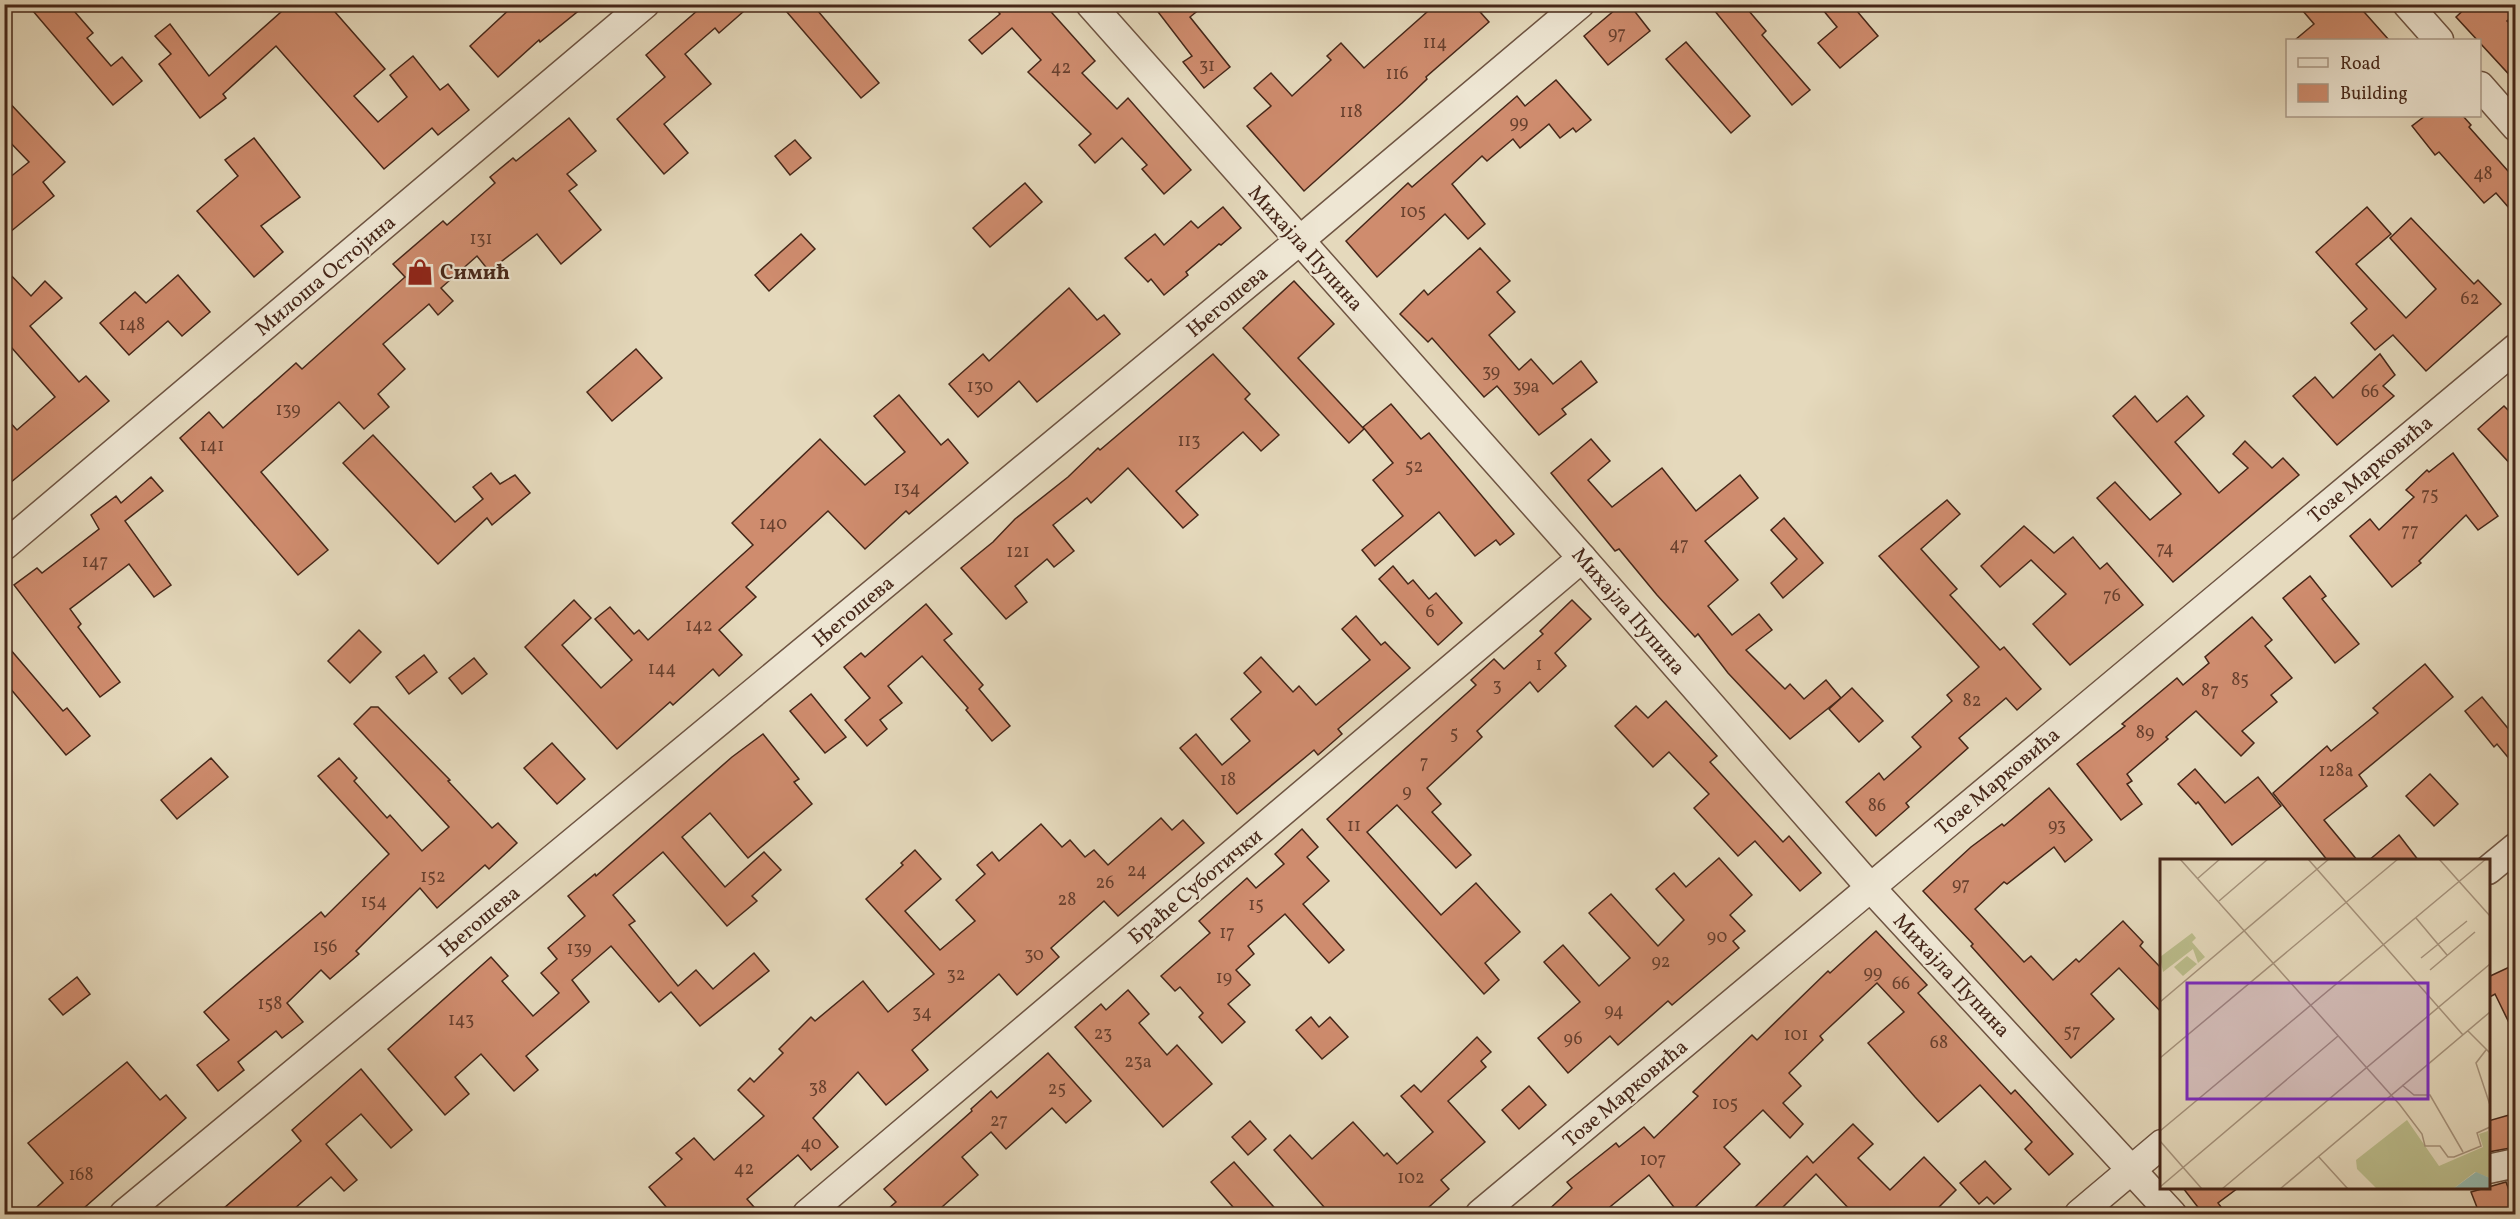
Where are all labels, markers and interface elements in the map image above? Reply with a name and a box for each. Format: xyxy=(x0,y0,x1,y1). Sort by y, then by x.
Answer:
house number: 97 xyxy=(1608,22,1626,47)
house number: 114 xyxy=(1423,31,1447,56)
legend xyxy=(2286,39,2481,117)
text: Road xyxy=(2340,52,2381,77)
house number: 31 xyxy=(1199,54,1215,79)
house number: 42 xyxy=(1051,56,1071,81)
house number: 116 xyxy=(1385,62,1409,87)
text: Building xyxy=(2340,82,2408,107)
house number: 118 xyxy=(1339,100,1363,125)
house number: 99 xyxy=(1510,111,1528,136)
house number: 48 xyxy=(2473,162,2493,187)
street label: Михајла Пупина xyxy=(1240,180,1369,318)
house number: 105 xyxy=(1400,200,1426,225)
street label: Милоша Остојина xyxy=(249,209,403,344)
house number: 131 xyxy=(469,227,493,252)
shop icon: Симић xyxy=(405,257,435,287)
place label: Симић xyxy=(440,259,510,288)
street label: Његошева xyxy=(1181,259,1275,345)
house number: 62 xyxy=(2461,287,2479,312)
house number: 148 xyxy=(119,313,145,338)
house number: 39 xyxy=(1482,360,1500,385)
house number: 130 xyxy=(967,375,994,400)
house number: 39a xyxy=(1512,375,1540,400)
house number: 66 xyxy=(2361,380,2379,405)
house number: 139 xyxy=(275,398,301,423)
street label: Тозе Марковића xyxy=(2302,409,2440,531)
house number: 113 xyxy=(1177,429,1201,454)
house number: 141 xyxy=(200,434,224,459)
house number: 52 xyxy=(1405,455,1423,480)
house number: 134 xyxy=(894,477,920,502)
house number: 75 xyxy=(2421,483,2439,508)
house number: 140 xyxy=(759,512,787,537)
house number: 77 xyxy=(2401,519,2419,544)
house number: 47 xyxy=(1669,533,1689,558)
house number: 74 xyxy=(2156,537,2174,562)
house number: 121 xyxy=(1006,540,1030,565)
street label: Михајла Пупина xyxy=(1564,542,1691,682)
house number: 147 xyxy=(82,550,108,575)
street label: Његошева xyxy=(807,569,901,655)
house number: 76 xyxy=(2103,584,2121,609)
house number: 6 xyxy=(1425,600,1435,625)
house number: 142 xyxy=(685,614,713,639)
house number: 1 xyxy=(1536,653,1542,678)
house number: 144 xyxy=(648,657,676,682)
house number: 85 xyxy=(2231,668,2249,693)
house number: 3 xyxy=(1492,674,1502,699)
house number: 87 xyxy=(2201,679,2219,704)
house number: 82 xyxy=(1963,689,1981,714)
street label: Тозе Марковића xyxy=(1929,721,2067,843)
house number: 89 xyxy=(2136,721,2154,746)
house number: 5 xyxy=(1450,722,1458,747)
house number: 7 xyxy=(1420,751,1428,776)
house number: 128a xyxy=(2319,759,2353,784)
house number: 18 xyxy=(1220,768,1236,793)
house number: 9 xyxy=(1402,780,1412,805)
house number: 86 xyxy=(1868,794,1886,819)
house number: 11 xyxy=(1347,814,1361,839)
house number: 93 xyxy=(2048,814,2066,839)
street label: Браће Суботички xyxy=(1123,822,1269,952)
house number: 24 xyxy=(1127,859,1147,884)
inset map xyxy=(2160,859,2490,1189)
house number: 152 xyxy=(420,865,446,890)
house number: 26 xyxy=(1096,871,1114,896)
house number: 97 xyxy=(1952,873,1970,898)
street label: Његошева xyxy=(433,879,527,965)
house number: 28 xyxy=(1058,888,1076,913)
house number: 154 xyxy=(361,890,387,915)
house number: 15 xyxy=(1248,893,1264,918)
street label: Михајла Пупина xyxy=(1886,907,2016,1045)
house number: 17 xyxy=(1219,921,1235,946)
house number: 90 xyxy=(1707,925,1727,950)
house number: 156 xyxy=(313,935,337,960)
house number: 139 xyxy=(566,937,592,962)
house number: 30 xyxy=(1024,943,1044,968)
house number: 92 xyxy=(1651,950,1671,975)
house number: 99 xyxy=(1864,961,1882,986)
house number: 32 xyxy=(947,963,965,988)
house number: 19 xyxy=(1216,966,1232,991)
house number: 66 xyxy=(1892,972,1910,997)
house number: 158 xyxy=(258,992,282,1017)
house number: 94 xyxy=(1604,999,1624,1024)
house number: 34 xyxy=(912,1001,932,1026)
house number: 143 xyxy=(448,1008,474,1033)
house number: 57 xyxy=(2063,1020,2081,1045)
house number: 23 xyxy=(1094,1022,1112,1047)
house number: 101 xyxy=(1784,1023,1808,1048)
house number: 96 xyxy=(1563,1027,1583,1052)
house number: 68 xyxy=(1930,1031,1948,1056)
street label: Тозе Марковића xyxy=(1557,1033,1695,1155)
house number: 23a xyxy=(1124,1050,1152,1075)
house number: 38 xyxy=(809,1076,827,1101)
house number: 25 xyxy=(1048,1077,1066,1102)
house number: 105 xyxy=(1712,1092,1738,1117)
house number: 27 xyxy=(990,1109,1008,1134)
house number: 40 xyxy=(800,1132,822,1157)
house number: 107 xyxy=(1640,1148,1666,1173)
house number: 42 xyxy=(734,1157,754,1182)
house number: 168 xyxy=(68,1163,94,1188)
house number: 102 xyxy=(1397,1166,1425,1191)

